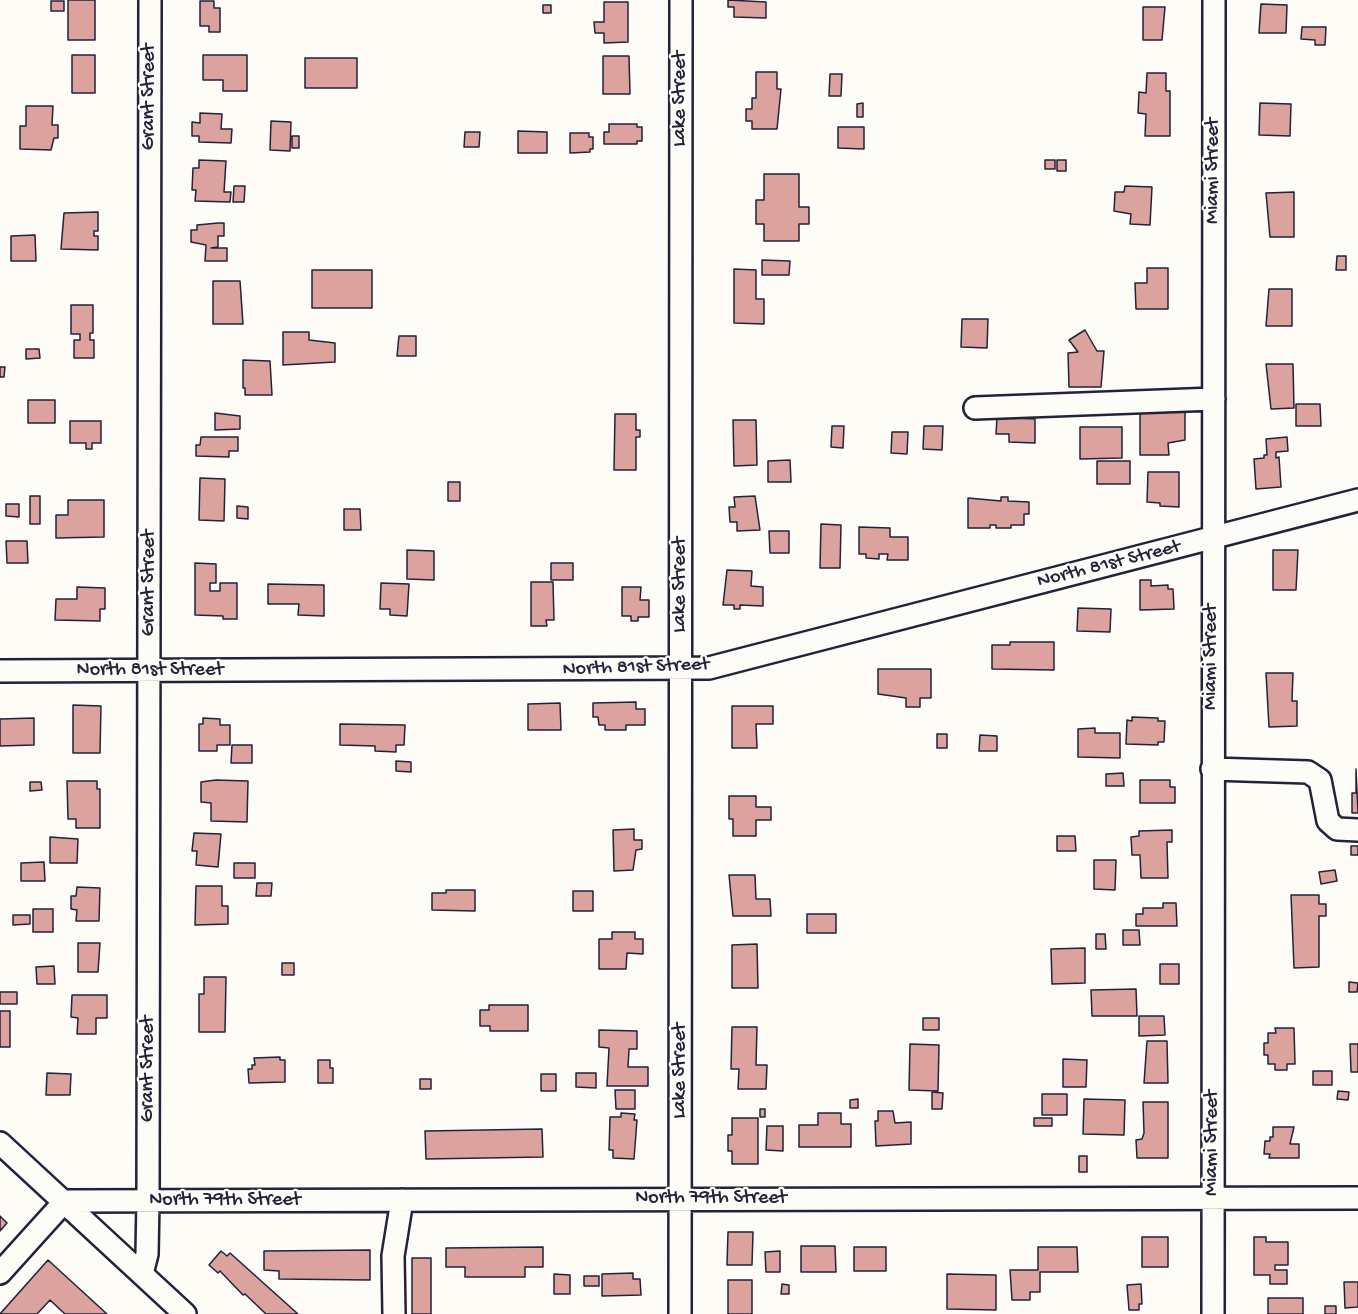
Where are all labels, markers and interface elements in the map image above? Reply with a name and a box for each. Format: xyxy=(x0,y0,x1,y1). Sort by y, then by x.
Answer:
street label: Grant Street xyxy=(138,44,162,150)
street label: Lake Street xyxy=(669,51,693,147)
street label: Miami Street xyxy=(1202,118,1226,224)
street label: Grant Street xyxy=(138,530,162,636)
street label: North 81st Street xyxy=(1035,536,1183,594)
street label: Lake Street xyxy=(669,537,693,633)
street label: Miami Street xyxy=(1200,604,1224,710)
street label: North 81st Street xyxy=(562,653,710,683)
street label: North 81st Street xyxy=(77,659,223,683)
street label: Grant Street xyxy=(137,1016,161,1122)
street label: Lake Street xyxy=(669,1023,693,1119)
street label: Miami Street xyxy=(1201,1090,1225,1196)
street label: North 79th Street xyxy=(635,1187,787,1211)
street label: North 79th Street xyxy=(149,1189,301,1213)

